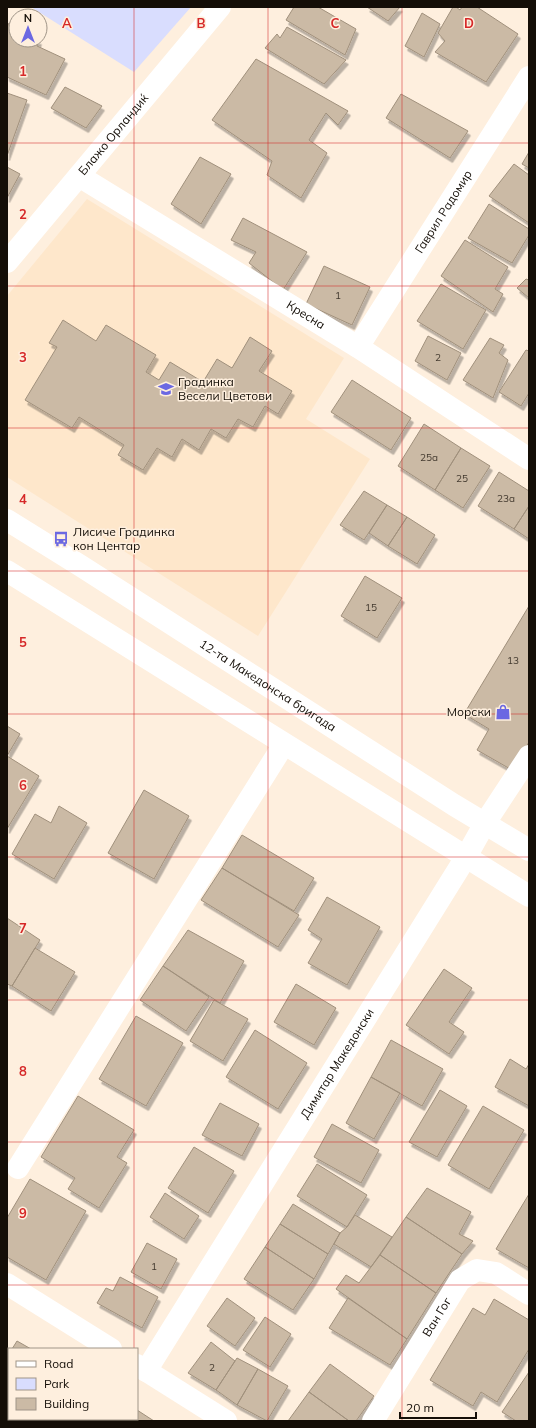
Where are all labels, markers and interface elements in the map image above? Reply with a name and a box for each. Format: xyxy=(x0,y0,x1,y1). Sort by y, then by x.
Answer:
north arrow xyxy=(8,8,48,48)
text: N xyxy=(24,11,32,25)
text: A xyxy=(62,15,72,31)
text: B xyxy=(197,15,206,31)
text: C xyxy=(331,15,340,31)
text: D xyxy=(464,15,474,31)
text: 1 xyxy=(19,63,27,79)
street label: Блажо Орландиќ xyxy=(75,90,152,178)
street label: Гаврил Радомир xyxy=(411,167,475,256)
text: 2 xyxy=(19,206,27,222)
house number: 1 xyxy=(335,289,341,302)
street label: Кресна xyxy=(284,297,328,332)
text: 3 xyxy=(19,349,27,365)
house number: 2 xyxy=(435,351,441,364)
place label: Градинка Весели Цветови xyxy=(178,374,272,403)
school or university icon: Градинка Весели Цветови xyxy=(157,380,175,398)
house number: 25a xyxy=(420,451,438,464)
house number: 25 xyxy=(456,472,468,485)
text: 4 xyxy=(19,491,27,507)
house number: 23a xyxy=(497,492,515,505)
place label: Лисиче Градинка кон Центар xyxy=(73,524,175,553)
bus stop icon: Лисиче Градинка кон Центар xyxy=(52,530,70,548)
house number: 15 xyxy=(365,601,377,614)
text: 5 xyxy=(19,634,27,650)
street label: 12-та Македонска бригада xyxy=(197,636,339,735)
house number: 13 xyxy=(507,654,519,667)
shop icon: Морски xyxy=(494,703,512,721)
place label: Морски xyxy=(447,704,491,719)
text: 6 xyxy=(19,777,27,793)
text: 7 xyxy=(19,920,27,936)
street label: Димитар Македонски xyxy=(297,1005,377,1121)
text: 8 xyxy=(19,1063,27,1079)
text: 9 xyxy=(19,1205,27,1221)
house number: 1 xyxy=(151,1260,157,1273)
street label: Ван Гог xyxy=(419,1294,455,1339)
legend xyxy=(8,1348,138,1420)
text: Road xyxy=(44,1356,73,1371)
house number: 2 xyxy=(209,1361,215,1374)
text: Park xyxy=(44,1376,70,1391)
scale bar xyxy=(400,1394,476,1420)
text: Building xyxy=(44,1396,89,1411)
text: 20 m xyxy=(406,1400,434,1415)

